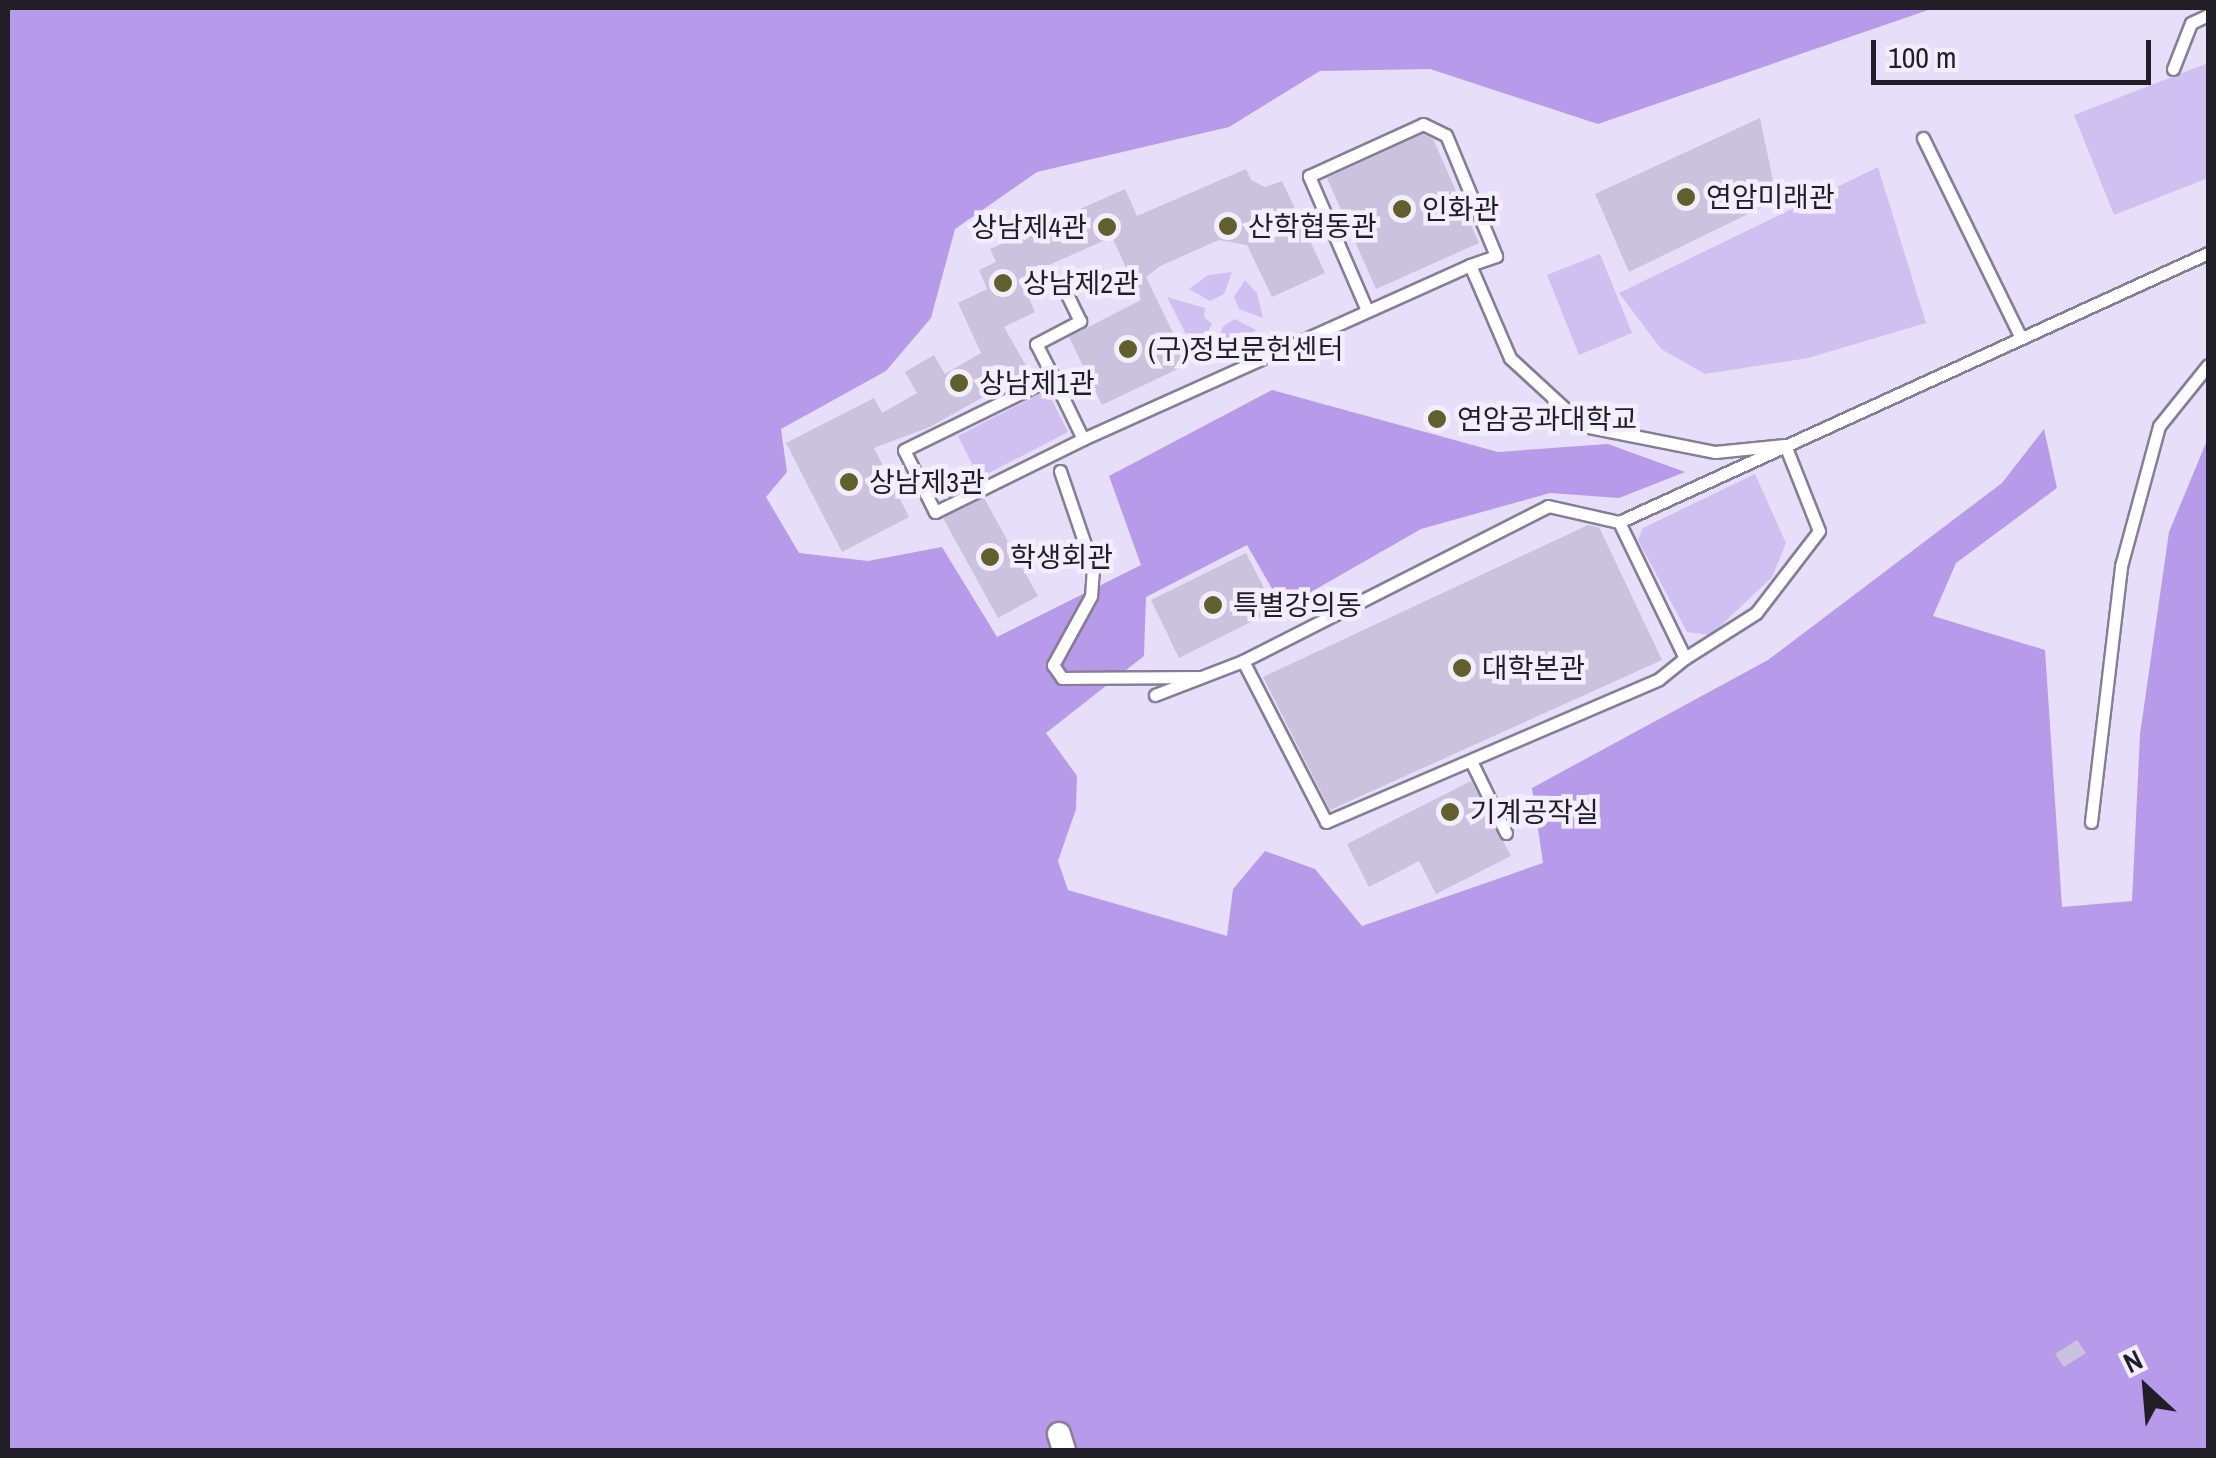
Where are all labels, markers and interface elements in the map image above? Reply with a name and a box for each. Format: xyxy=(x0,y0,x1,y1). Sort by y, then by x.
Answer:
scale bar xyxy=(1876,20,2156,82)
text: 100 m xyxy=(1888,37,1956,77)
place label: 연암미래관 xyxy=(1706,180,1835,214)
marker: 연암미래관 xyxy=(1675,186,1697,208)
place label: 인화관 xyxy=(1422,192,1499,226)
marker: 인화관 xyxy=(1391,198,1413,220)
place label: 산학협동관 xyxy=(1248,209,1377,243)
place label: 상남제4관 xyxy=(971,210,1087,244)
marker: 산학협동관 xyxy=(1217,215,1239,237)
marker: 상남제4관 xyxy=(1096,216,1118,238)
place label: 상남제2관 xyxy=(1023,266,1139,300)
marker: 상남제2관 xyxy=(992,272,1014,294)
place label: (구)정보문헌센터 xyxy=(1148,332,1344,366)
marker: (구)정보문헌센터 xyxy=(1117,338,1139,360)
place label: 상남제1관 xyxy=(979,366,1095,400)
marker: 상남제1관 xyxy=(948,372,970,394)
place label: 연암공과대학교 xyxy=(1457,402,1637,436)
marker: 연암공과대학교 xyxy=(1426,408,1448,430)
place label: 상남제3관 xyxy=(869,465,985,499)
marker: 상남제3관 xyxy=(838,471,860,493)
place label: 학생회관 xyxy=(1010,540,1113,574)
marker: 학생회관 xyxy=(979,546,1001,568)
place label: 특별강의동 xyxy=(1233,588,1362,622)
marker: 특별강의동 xyxy=(1202,594,1224,616)
place label: 대학본관 xyxy=(1482,651,1585,685)
marker: 대학본관 xyxy=(1451,657,1473,679)
place label: 기계공작실 xyxy=(1470,795,1599,829)
marker: 기계공작실 xyxy=(1439,801,1461,823)
north arrow xyxy=(2096,1338,2196,1438)
text: N xyxy=(2117,1340,2149,1382)

